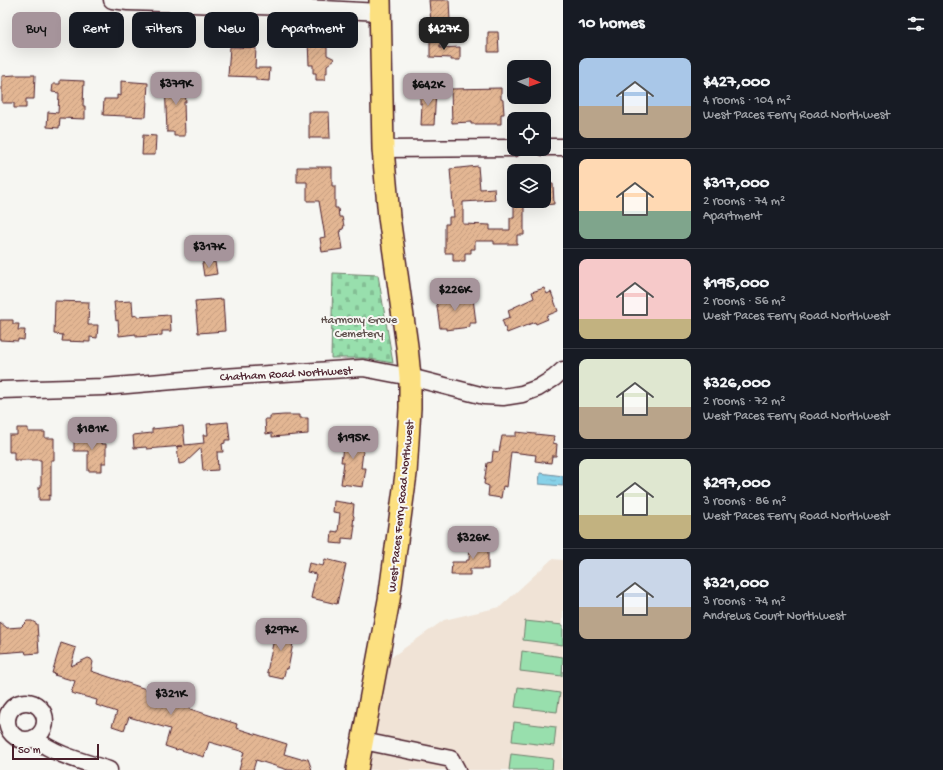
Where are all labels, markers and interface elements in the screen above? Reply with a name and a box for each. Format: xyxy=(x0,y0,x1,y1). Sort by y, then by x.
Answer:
chip: Buy xyxy=(12,12,61,48)
chip: Rent xyxy=(69,12,124,48)
chip: Filters xyxy=(132,12,196,48)
chip: New xyxy=(204,12,259,48)
chip: Apartment xyxy=(267,12,358,48)
icon: filters xyxy=(905,13,927,35)
text: 10 homes xyxy=(579,14,645,34)
pin: $427K xyxy=(416,17,472,51)
text: $427K xyxy=(428,22,460,37)
north arrow xyxy=(507,60,551,104)
map controls xyxy=(507,60,551,208)
pin: $379K xyxy=(148,72,204,106)
pin: $642K xyxy=(400,73,456,107)
text: $427,000 xyxy=(703,73,770,93)
icon: home xyxy=(611,74,659,122)
text: $379K xyxy=(159,77,193,92)
text: $642K xyxy=(412,78,444,93)
text: 4 rooms · 104 m² xyxy=(703,93,791,108)
text: West Paces Ferry Road Northwest xyxy=(703,108,890,123)
button: locate xyxy=(507,112,551,156)
button: layers xyxy=(507,164,551,208)
text: $317,000 xyxy=(703,174,769,194)
icon: home xyxy=(611,175,659,223)
text: 2 rooms · 74 m² xyxy=(703,194,785,209)
text: Apartment xyxy=(703,209,762,224)
pin: $317K xyxy=(181,235,237,269)
text: $317K xyxy=(193,240,225,255)
text: $195,000 xyxy=(703,274,769,294)
icon: home xyxy=(611,275,659,323)
pin: $226K xyxy=(427,278,483,312)
text: $226K xyxy=(439,283,471,298)
text: 2 rooms · 56 m² xyxy=(703,294,786,309)
text: West Paces Ferry Road Northwest xyxy=(703,309,890,324)
park label: Harmony Grove Cemetery xyxy=(321,314,398,342)
street label: Chatham Road Northwest xyxy=(220,364,354,385)
text: $326,000 xyxy=(703,374,771,394)
icon: home xyxy=(611,375,659,423)
text: 2 rooms · 72 m² xyxy=(703,394,785,409)
text: West Paces Ferry Road Northwest xyxy=(703,409,890,424)
pin: $181K xyxy=(64,417,120,451)
street label: West Paces Ferry Road Northwest xyxy=(386,419,418,593)
text: $181K xyxy=(77,422,107,437)
pin: $195K xyxy=(325,426,381,460)
text: $195K xyxy=(337,431,369,446)
text: $297,000 xyxy=(703,474,771,494)
icon: home xyxy=(611,475,659,523)
text: 3 rooms · 86 m² xyxy=(703,494,786,509)
text: West Paces Ferry Road Northwest xyxy=(703,509,890,524)
pin: $326K xyxy=(445,526,501,560)
text: $326K xyxy=(457,531,489,546)
text: $321,000 xyxy=(703,574,769,594)
icon: home xyxy=(611,575,659,623)
text: 3 rooms · 74 m² xyxy=(703,594,786,609)
text: Andrews Court Northwest xyxy=(703,609,846,624)
pin: $297K xyxy=(253,618,309,652)
text: $297K xyxy=(265,623,297,638)
pin: $321K xyxy=(143,682,199,716)
text: $321K xyxy=(155,687,187,702)
scale bar xyxy=(12,742,99,761)
text: 50 m xyxy=(18,745,40,757)

